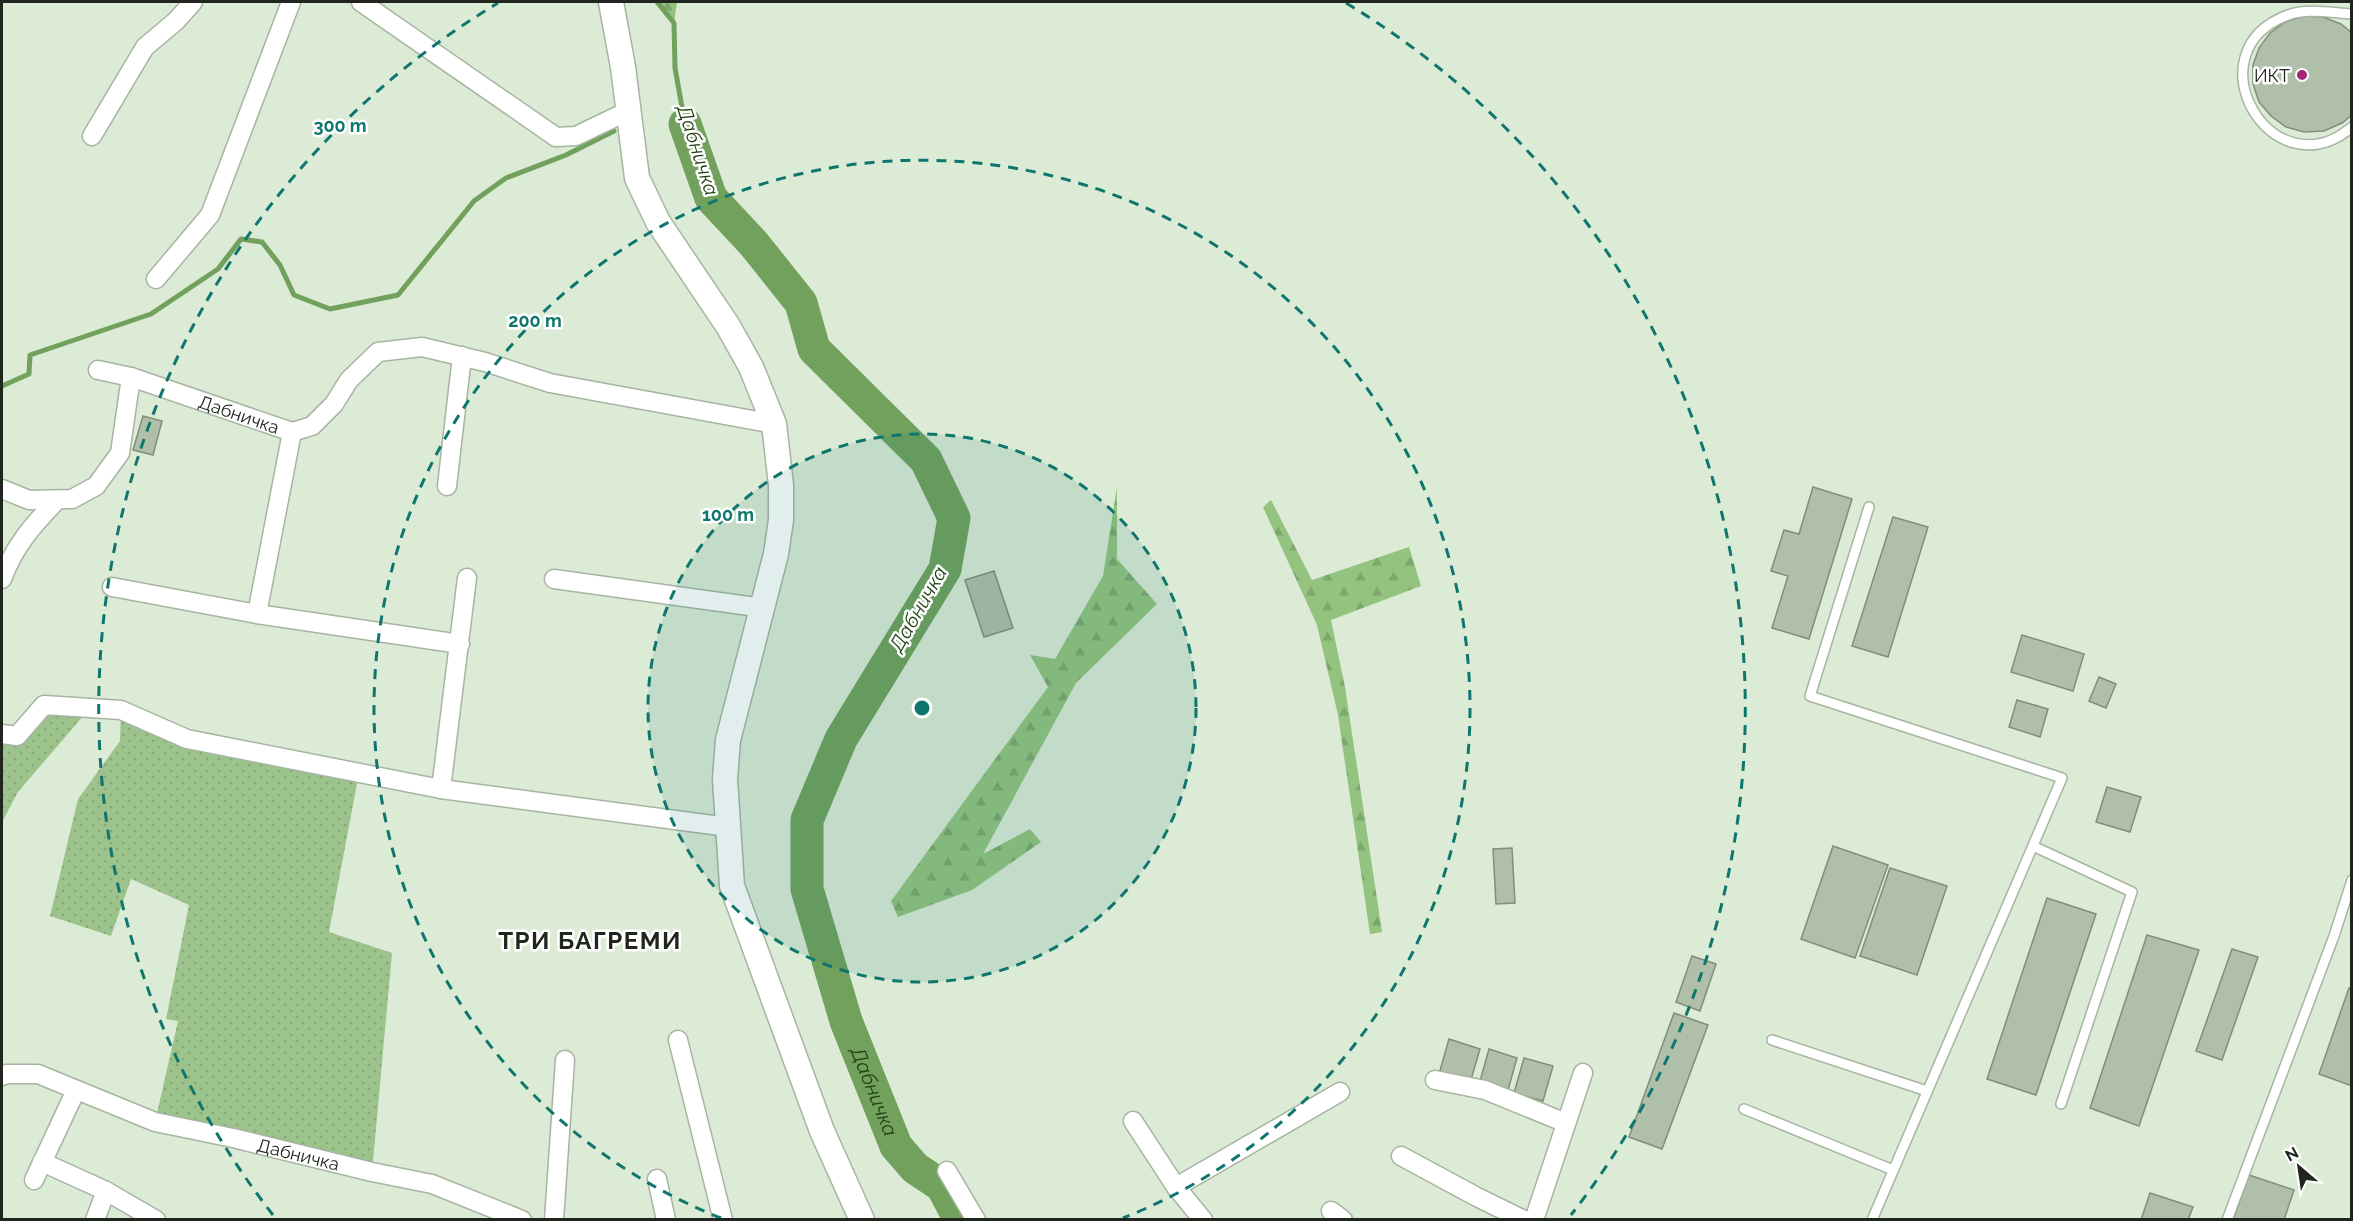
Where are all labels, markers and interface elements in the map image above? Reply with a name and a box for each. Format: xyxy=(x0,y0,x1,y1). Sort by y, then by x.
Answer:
place label: ИКТ xyxy=(2254,65,2290,86)
marker: ИКТ xyxy=(2295,68,2309,82)
water label: Дабничка xyxy=(672,101,724,199)
text: 300 m xyxy=(313,115,367,136)
text: 200 m xyxy=(508,310,562,331)
street label: Дабничка xyxy=(196,390,282,437)
text: 100 m xyxy=(702,504,754,525)
water label: Дабничка xyxy=(884,562,952,657)
centre of rings xyxy=(912,698,932,718)
district label: ТРИ БАГРЕМИ xyxy=(498,926,682,955)
water label: Дабничка xyxy=(845,1042,903,1140)
street label: Дабничка xyxy=(255,1134,342,1174)
north arrow xyxy=(2269,1137,2329,1197)
text: N xyxy=(2282,1143,2302,1166)

